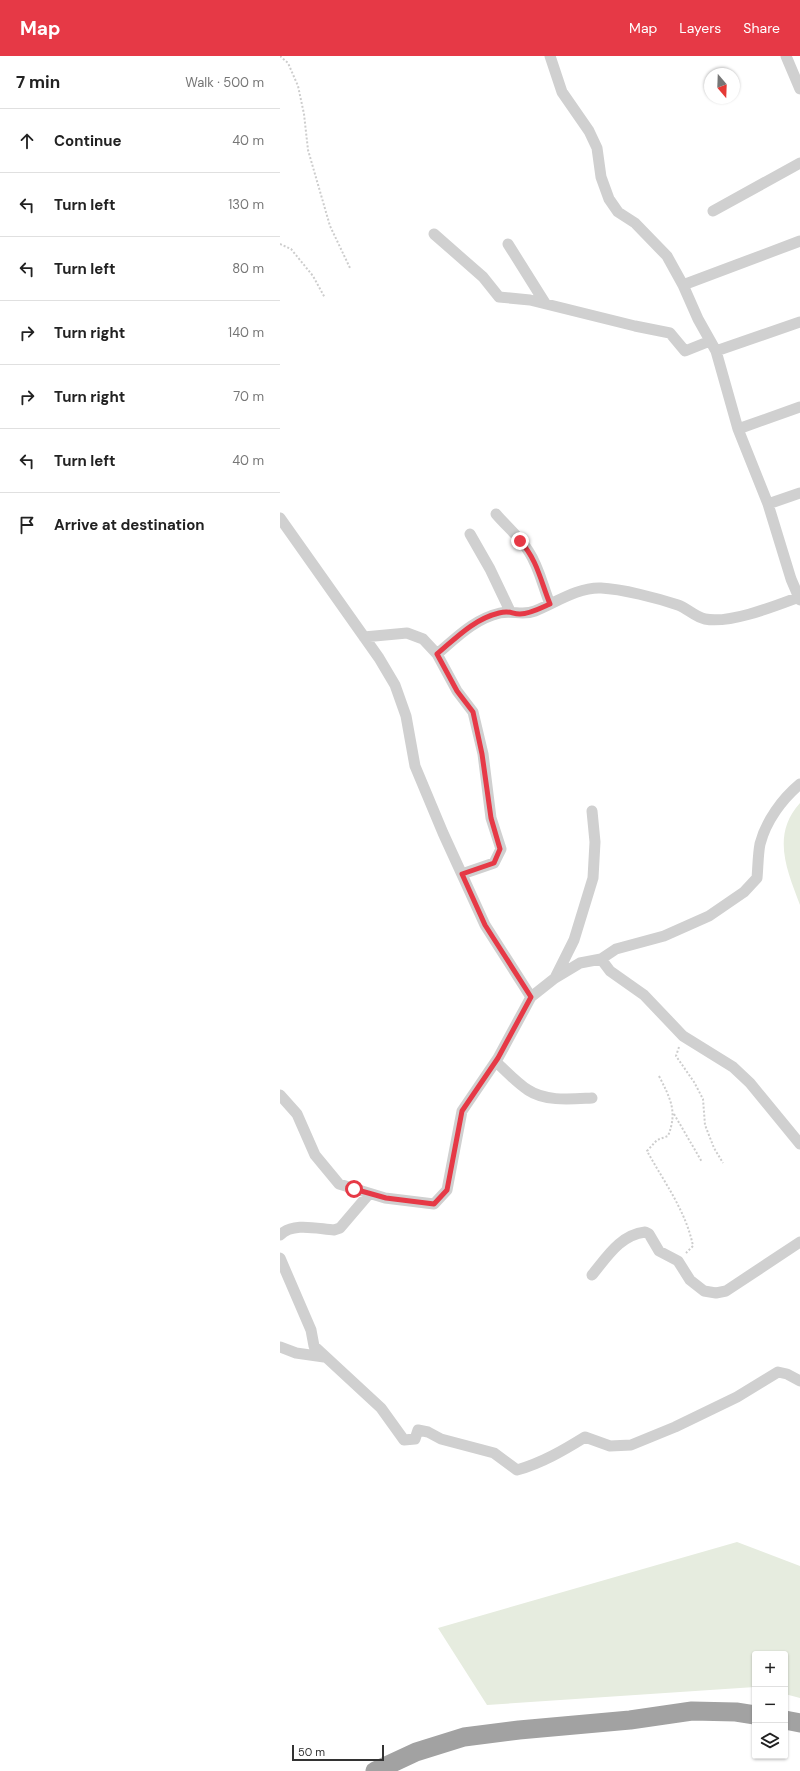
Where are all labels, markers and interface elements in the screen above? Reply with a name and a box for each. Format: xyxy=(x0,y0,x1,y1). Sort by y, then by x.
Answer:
text: Map xyxy=(20,16,60,41)
text: Map xyxy=(629,19,657,37)
text: Layers xyxy=(679,19,721,37)
text: Share xyxy=(743,19,780,37)
north arrow xyxy=(704,68,740,104)
text: 7 min xyxy=(16,71,60,93)
text: Walk · 500 m xyxy=(185,74,264,91)
icon: ahead xyxy=(16,130,38,152)
text: Continue xyxy=(54,131,122,151)
text: 40 m xyxy=(232,132,264,149)
icon: left xyxy=(16,194,38,216)
text: Turn left xyxy=(54,195,115,215)
text: 130 m xyxy=(228,196,264,213)
icon: left xyxy=(16,258,38,280)
text: Turn left xyxy=(54,259,115,279)
text: 80 m xyxy=(232,260,264,277)
icon: right xyxy=(16,322,38,344)
text: Turn right xyxy=(54,323,125,343)
text: 140 m xyxy=(228,324,264,341)
icon: right xyxy=(16,386,38,408)
text: Turn right xyxy=(54,387,125,407)
text: 70 m xyxy=(233,388,264,405)
icon: left xyxy=(16,450,38,472)
text: Turn left xyxy=(54,451,115,471)
text: 40 m xyxy=(232,452,264,469)
icon: arrive xyxy=(16,514,38,536)
text: Arrive at destination xyxy=(54,515,205,535)
route end xyxy=(511,532,529,550)
route start xyxy=(345,1180,363,1198)
map controls xyxy=(752,1651,788,1759)
button: + xyxy=(752,1651,788,1687)
button: − xyxy=(752,1687,788,1723)
button: layers xyxy=(752,1723,788,1759)
scale bar xyxy=(292,1743,384,1762)
text: 50 m xyxy=(298,1745,325,1759)

